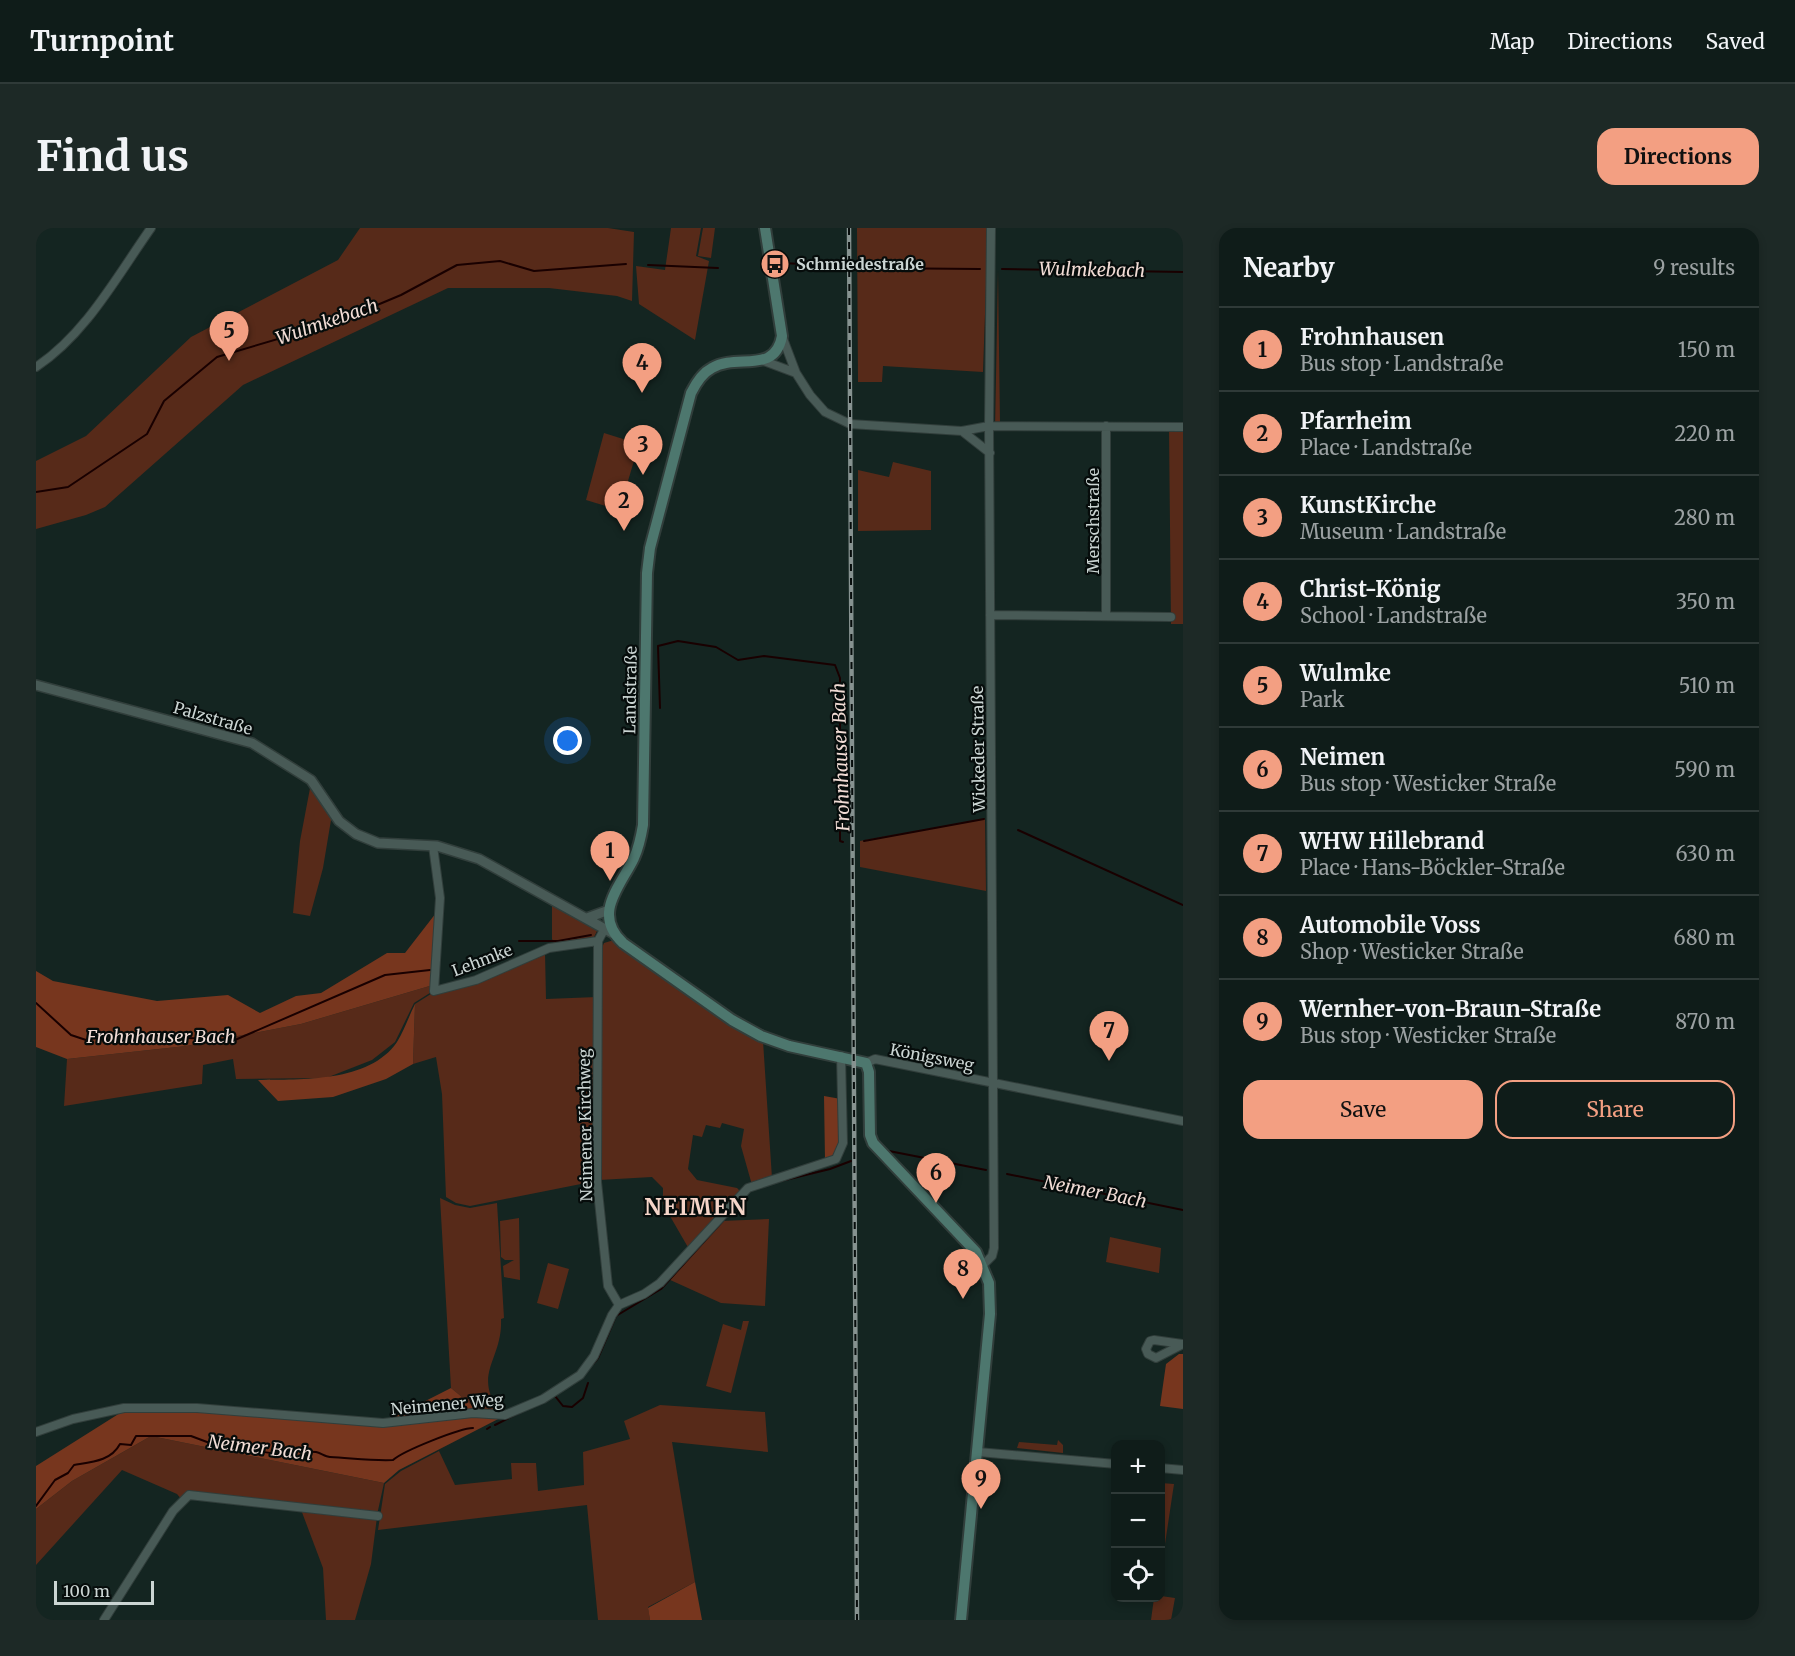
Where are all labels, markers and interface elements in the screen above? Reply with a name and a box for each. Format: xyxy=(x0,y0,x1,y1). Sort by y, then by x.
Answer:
text: Turnpoint xyxy=(30,23,174,59)
text: Map xyxy=(1490,28,1534,55)
text: Directions xyxy=(1567,28,1672,55)
text: Saved xyxy=(1705,28,1765,55)
button: Directions xyxy=(1597,128,1759,185)
text: Find us xyxy=(36,130,189,182)
bus stop icon: Schmiedestraße xyxy=(759,248,791,280)
text: Nearby xyxy=(1243,251,1335,284)
place label: Schmiedestraße xyxy=(796,254,924,274)
text: 9 results xyxy=(1653,255,1735,280)
water label: Wulmkebach xyxy=(1039,257,1145,282)
water label: Wulmkebach xyxy=(273,293,381,350)
pin: 5 xyxy=(210,312,248,361)
text: Frohnhausen xyxy=(1300,323,1444,351)
text: 1 xyxy=(1258,337,1267,362)
text: 150 m xyxy=(1678,337,1735,362)
pin: 4 xyxy=(622,344,662,393)
text: Bus stop · Landstraße xyxy=(1300,351,1504,376)
text: Pfarrheim xyxy=(1300,407,1412,435)
text: 2 xyxy=(1257,421,1268,446)
text: 220 m xyxy=(1675,421,1735,446)
pin: 3 xyxy=(624,426,662,475)
text: Place · Landstraße xyxy=(1300,435,1472,460)
street label: Merschstraße xyxy=(1083,468,1103,574)
pin: 2 xyxy=(604,482,644,531)
text: KunstKirche xyxy=(1300,491,1436,519)
text: 3 xyxy=(1257,505,1268,530)
text: 280 m xyxy=(1674,505,1735,530)
text: Museum · Landstraße xyxy=(1300,519,1506,544)
text: Christ-König xyxy=(1300,575,1440,603)
text: 4 xyxy=(1256,589,1269,614)
text: 350 m xyxy=(1676,589,1735,614)
text: School · Landstraße xyxy=(1300,603,1487,628)
street label: Landstraße xyxy=(619,646,641,734)
text: Wulmke xyxy=(1300,659,1391,687)
text: 5 xyxy=(1257,673,1268,698)
text: 510 m xyxy=(1679,673,1735,698)
water label: Frohnhauser Bach xyxy=(826,682,855,833)
street label: Wickeder Straße xyxy=(967,686,989,813)
text: Park xyxy=(1300,687,1344,712)
street label: Palzstraße xyxy=(171,697,255,739)
your location xyxy=(553,726,582,755)
text: Neimen xyxy=(1300,743,1385,771)
text: 6 xyxy=(1256,757,1269,782)
text: 590 m xyxy=(1674,757,1735,782)
text: Bus stop · Westicker Straße xyxy=(1300,771,1556,796)
text: WHW Hillebrand xyxy=(1300,827,1484,855)
pin: 1 xyxy=(590,832,630,881)
text: 7 xyxy=(1257,841,1269,866)
text: 630 m xyxy=(1675,841,1735,866)
text: Place · Hans-Böckler-Straße xyxy=(1300,855,1565,880)
text: Automobile Voss xyxy=(1300,911,1481,939)
text: 8 xyxy=(1256,925,1269,950)
text: 680 m xyxy=(1674,925,1735,950)
street label: Lehmke xyxy=(449,939,515,981)
text: Shop · Westicker Straße xyxy=(1300,939,1524,964)
text: Wernher-von-Braun-Straße xyxy=(1300,995,1601,1023)
text: 9 xyxy=(1256,1009,1269,1034)
text: 870 m xyxy=(1675,1009,1735,1034)
pin: 7 xyxy=(1090,1012,1128,1061)
text: Bus stop · Westicker Straße xyxy=(1300,1023,1556,1048)
water label: Frohnhauser Bach xyxy=(86,1025,235,1048)
street label: Königsweg xyxy=(888,1039,976,1075)
street label: Neimener Kirchweg xyxy=(574,1048,596,1202)
button: Save xyxy=(1243,1080,1483,1139)
button: Share xyxy=(1495,1080,1735,1139)
pin: 6 xyxy=(916,1154,956,1203)
water label: Neimer Bach xyxy=(1042,1170,1149,1213)
district label: NEIMEN xyxy=(644,1193,748,1221)
pin: 8 xyxy=(944,1250,982,1299)
street label: Neimener Weg xyxy=(390,1389,505,1419)
water label: Neimer Bach xyxy=(207,1430,313,1465)
map controls xyxy=(1111,1440,1165,1602)
button: + xyxy=(1111,1440,1165,1494)
pin: 9 xyxy=(962,1460,1000,1509)
button: − xyxy=(1111,1494,1165,1548)
button: locate xyxy=(1111,1548,1165,1602)
scale bar xyxy=(54,1578,154,1606)
text: 100 m xyxy=(63,1581,110,1601)

